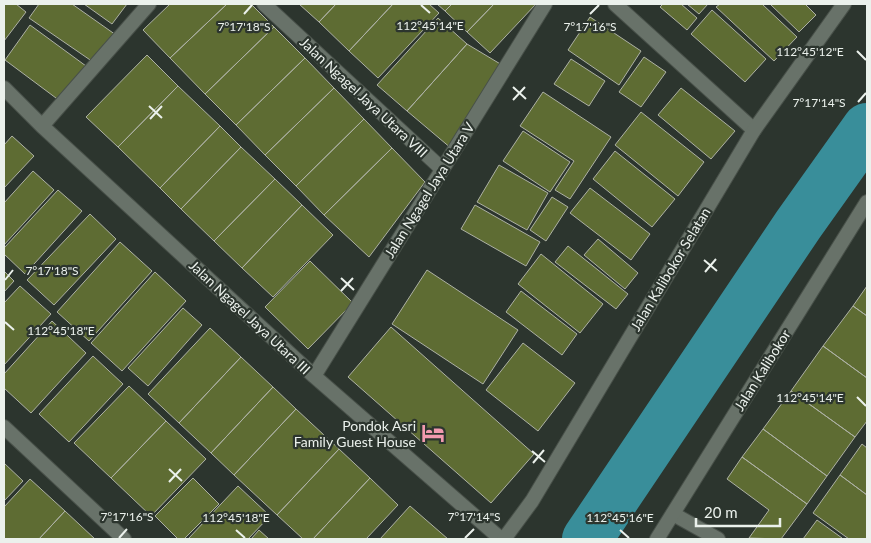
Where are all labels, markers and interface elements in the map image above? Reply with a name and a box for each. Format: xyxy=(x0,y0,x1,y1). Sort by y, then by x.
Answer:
text: 112°45'14"E xyxy=(396,18,464,33)
text: 7°17'18"S xyxy=(217,19,271,34)
text: 7°17'16"S xyxy=(563,19,617,34)
street label: Jalan Ngagel Jaya Utara VIII xyxy=(297,33,431,161)
text: 112°45'12"E xyxy=(776,44,844,59)
text: 7°17'14"S xyxy=(792,95,846,110)
street label: Jalan Ngagel Jaya Utara V xyxy=(380,119,478,261)
street label: Jalan Kalibokor Selatan xyxy=(626,204,714,334)
street label: Jalan Ngagel Jaya Utara III xyxy=(186,256,314,378)
text: 7°17'18"S xyxy=(25,263,79,278)
text: 112°45'18"E xyxy=(27,323,95,338)
street label: Jalan Kalibokor xyxy=(730,326,794,414)
text: 112°45'14"E xyxy=(776,390,844,405)
place label: Pondok Asri Family Guest House xyxy=(294,417,416,450)
hotel icon: Pondok Asri Family Guest House xyxy=(420,420,446,446)
scale bar xyxy=(696,496,780,528)
text: 20 m xyxy=(704,503,738,521)
text: 7°17'16"S xyxy=(100,509,154,524)
text: 7°17'14"S xyxy=(447,509,501,524)
text: 112°45'18"E xyxy=(202,510,270,525)
text: 112°45'16"E xyxy=(586,510,654,525)

